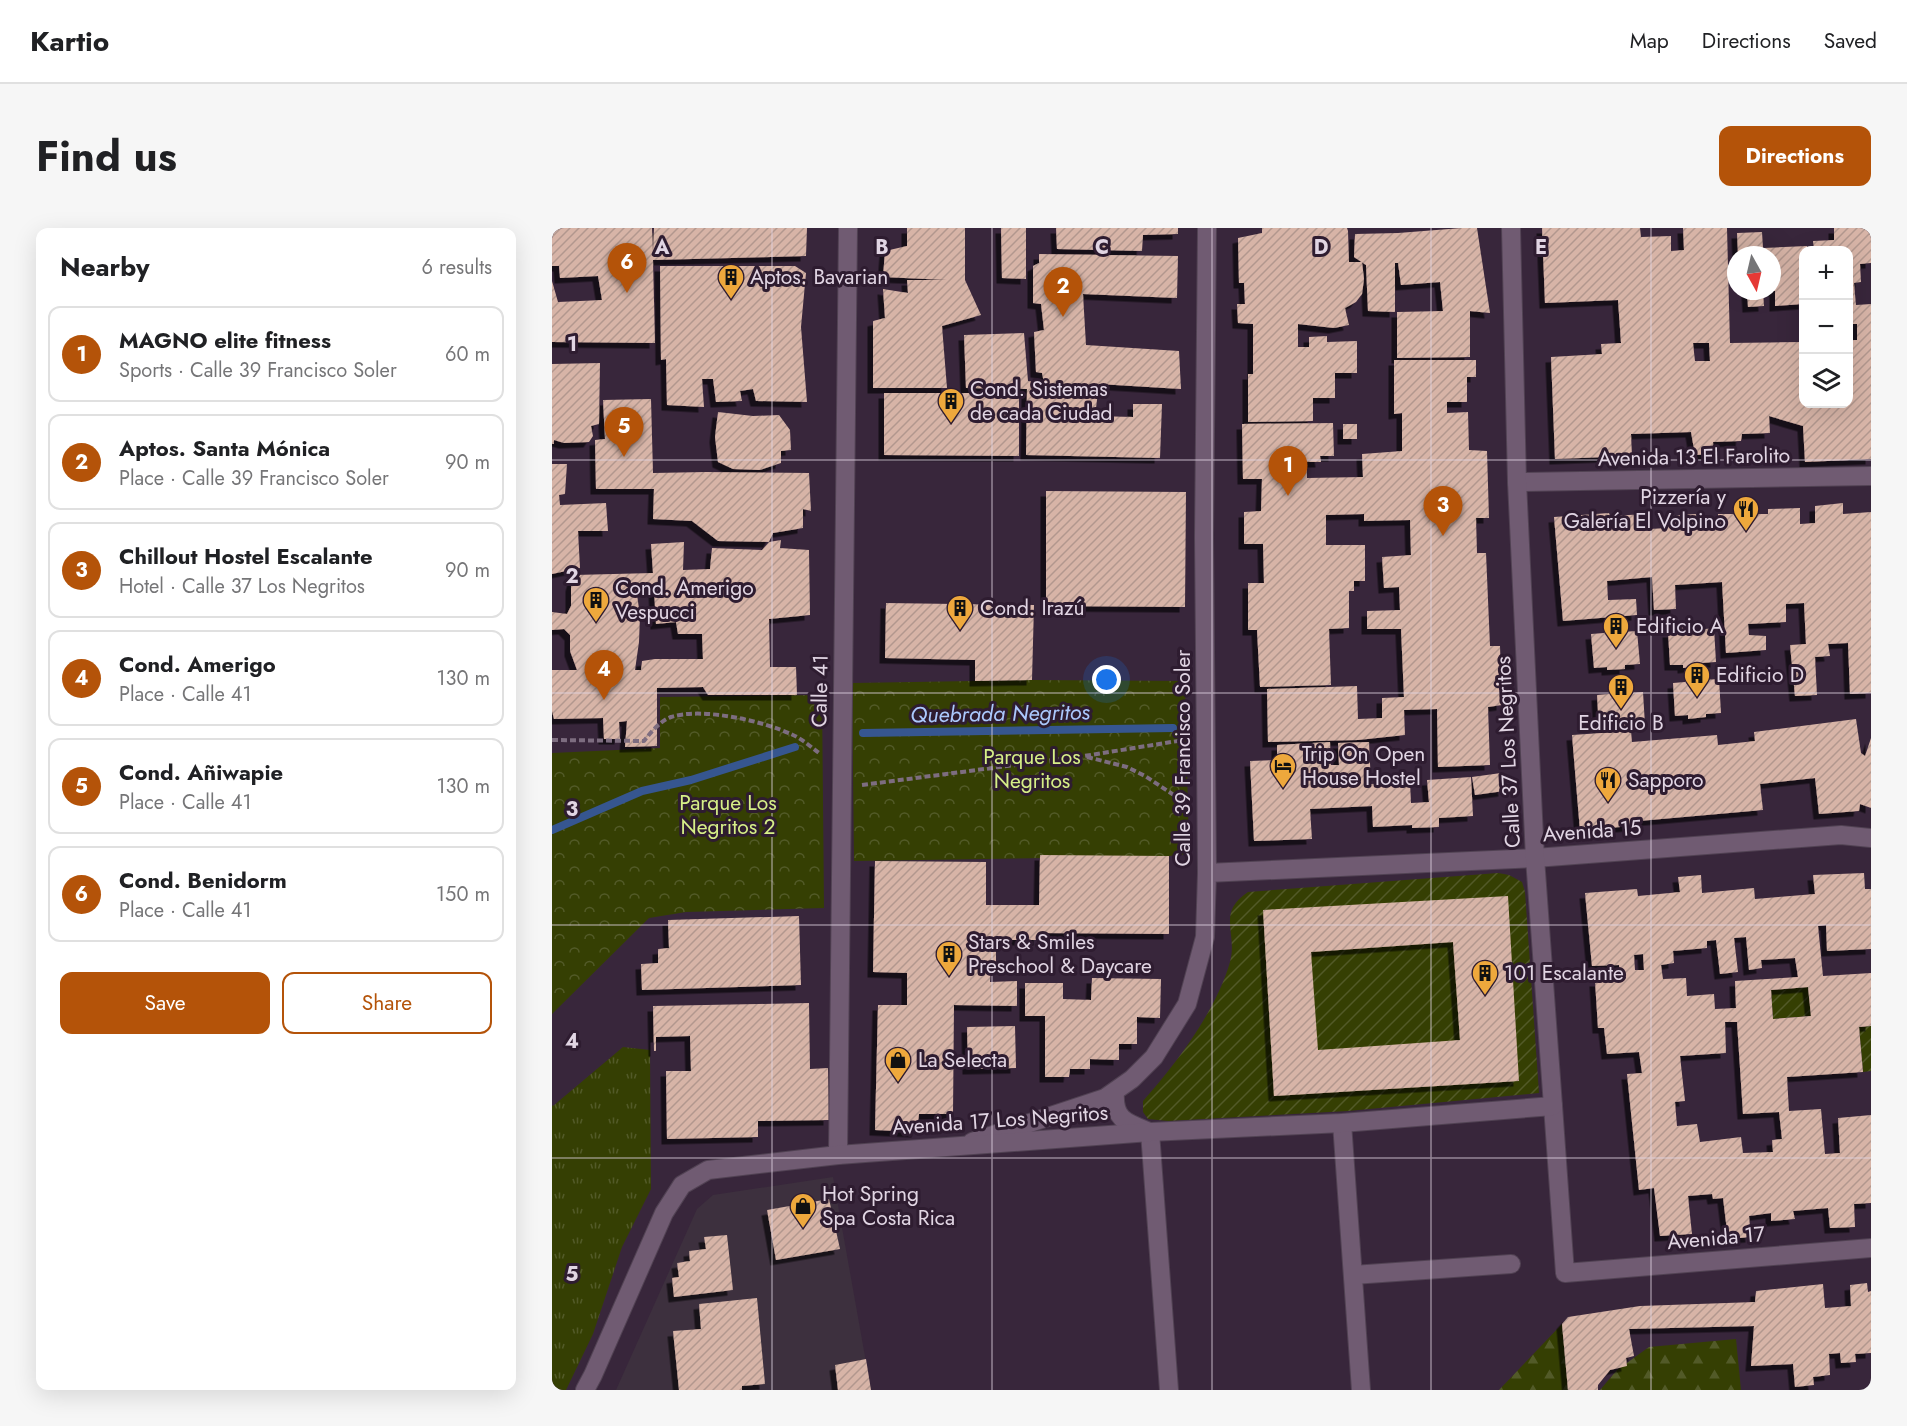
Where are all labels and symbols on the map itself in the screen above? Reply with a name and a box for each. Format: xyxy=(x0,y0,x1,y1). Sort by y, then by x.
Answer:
text: A xyxy=(654,233,670,262)
text: B xyxy=(875,233,889,262)
text: C xyxy=(1095,233,1109,262)
text: D xyxy=(1314,233,1328,262)
text: E xyxy=(1535,233,1547,262)
pin: 6 xyxy=(608,244,646,293)
north arrow xyxy=(1727,246,1781,300)
building icon: Aptos. Bavarian xyxy=(716,262,746,300)
place label: Aptos. Bavarian xyxy=(750,262,888,292)
pin: 2 xyxy=(1044,268,1082,317)
text: 1 xyxy=(567,330,577,359)
place label: Cond. Sistemas de cada Ciudad xyxy=(970,374,1113,428)
building icon: Cond. Sistemas de cada Ciudad xyxy=(936,386,966,424)
pin: 5 xyxy=(604,408,644,457)
street label: Avenida 13 El Farolito xyxy=(1598,440,1790,474)
pin: 1 xyxy=(1268,446,1308,496)
place label: Pizzería y Galería El Volpino xyxy=(1564,482,1727,536)
pin: 3 xyxy=(1424,486,1462,536)
restaurant icon: Pizzería y Galería El Volpino xyxy=(1731,494,1761,532)
text: 2 xyxy=(565,562,579,591)
place label: Cond. Amerigo Vespucci xyxy=(615,573,754,627)
building icon: Cond. Amerigo Vespucci xyxy=(581,585,611,623)
building icon: Cond. Irazú xyxy=(945,593,975,631)
place label: Cond. Irazú xyxy=(980,593,1085,623)
building icon: Edificio A xyxy=(1601,611,1631,649)
place label: Edificio A xyxy=(1636,611,1724,641)
street label: Calle 39 Francisco Soler xyxy=(1168,649,1198,867)
pin: 4 xyxy=(584,650,624,700)
street label: Calle 41 xyxy=(804,654,836,728)
street label: Calle 37 Los Negritos xyxy=(1488,655,1528,849)
building icon: Edificio D xyxy=(1682,660,1712,698)
place label: Edificio D xyxy=(1716,660,1804,690)
your location xyxy=(1092,665,1121,694)
building icon: Edificio B xyxy=(1606,672,1636,710)
water label: Quebrada Negritos xyxy=(910,695,1090,731)
place label: Edificio B xyxy=(1578,708,1664,738)
place label: Trip On Open House Hostel xyxy=(1302,739,1425,793)
park label: Parque Los Negritos xyxy=(983,742,1081,796)
hotel icon: Trip On Open House Hostel xyxy=(1268,751,1298,789)
restaurant icon: Sapporo xyxy=(1593,765,1623,803)
place label: Sapporo xyxy=(1628,765,1703,795)
park label: Parque Los Negritos 2 xyxy=(679,788,777,842)
text: 3 xyxy=(566,795,578,824)
street label: Avenida 15 xyxy=(1542,813,1642,849)
place label: Stars & Smiles Preschool & Daycare xyxy=(968,927,1152,981)
building icon: Stars & Smiles Preschool & Daycare xyxy=(934,939,964,977)
building icon: 101 Escalante xyxy=(1470,958,1500,996)
place label: 101 Escalante xyxy=(1504,958,1624,988)
text: 4 xyxy=(565,1027,579,1056)
shop icon: La Selecta xyxy=(883,1045,913,1083)
place label: La Selecta xyxy=(918,1045,1007,1075)
street label: Avenida 17 Los Negritos xyxy=(891,1097,1109,1143)
place label: Hot Spring Spa Costa Rica xyxy=(822,1179,955,1233)
shop icon: Hot Spring Spa Costa Rica xyxy=(788,1191,818,1229)
street label: Avenida 17 xyxy=(1666,1219,1766,1257)
text: 5 xyxy=(566,1260,579,1289)

